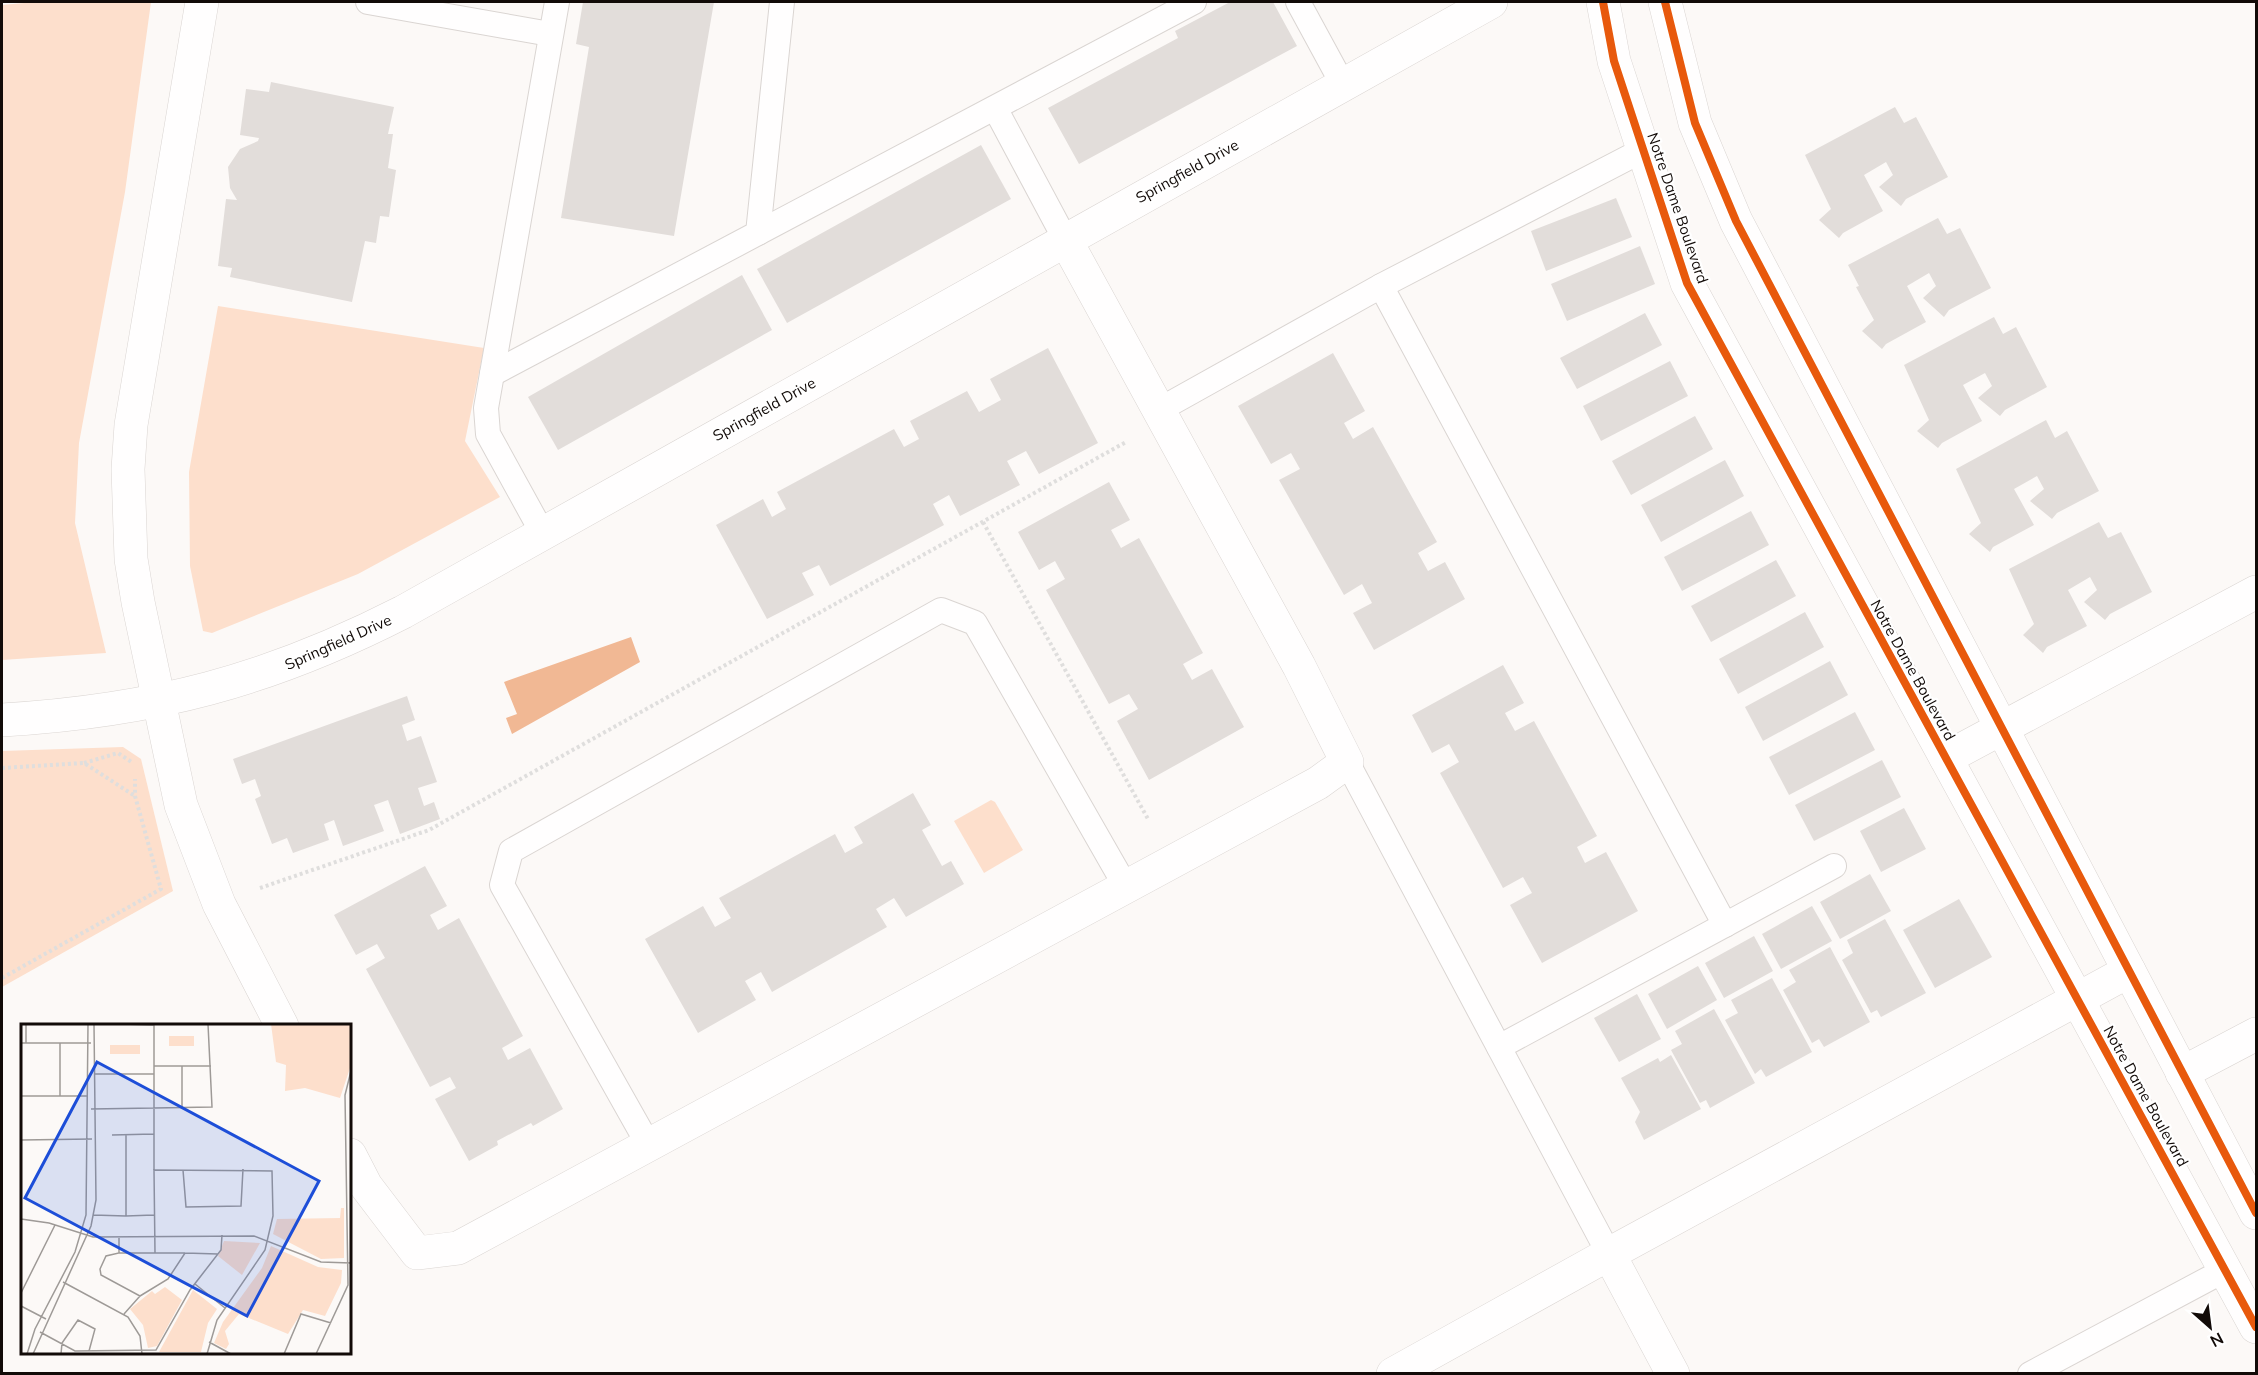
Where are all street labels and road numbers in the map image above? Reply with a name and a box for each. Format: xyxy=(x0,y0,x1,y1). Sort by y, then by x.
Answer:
street label: Notre Dame Boulevard xyxy=(1643,130,1713,286)
street label: Springfield Drive xyxy=(1132,135,1242,207)
street label: Springfield Drive xyxy=(709,373,819,445)
street label: Notre Dame Boulevard xyxy=(1866,596,1960,744)
street label: Springfield Drive xyxy=(282,610,394,674)
street label: Notre Dame Boulevard xyxy=(2099,1022,2193,1170)

